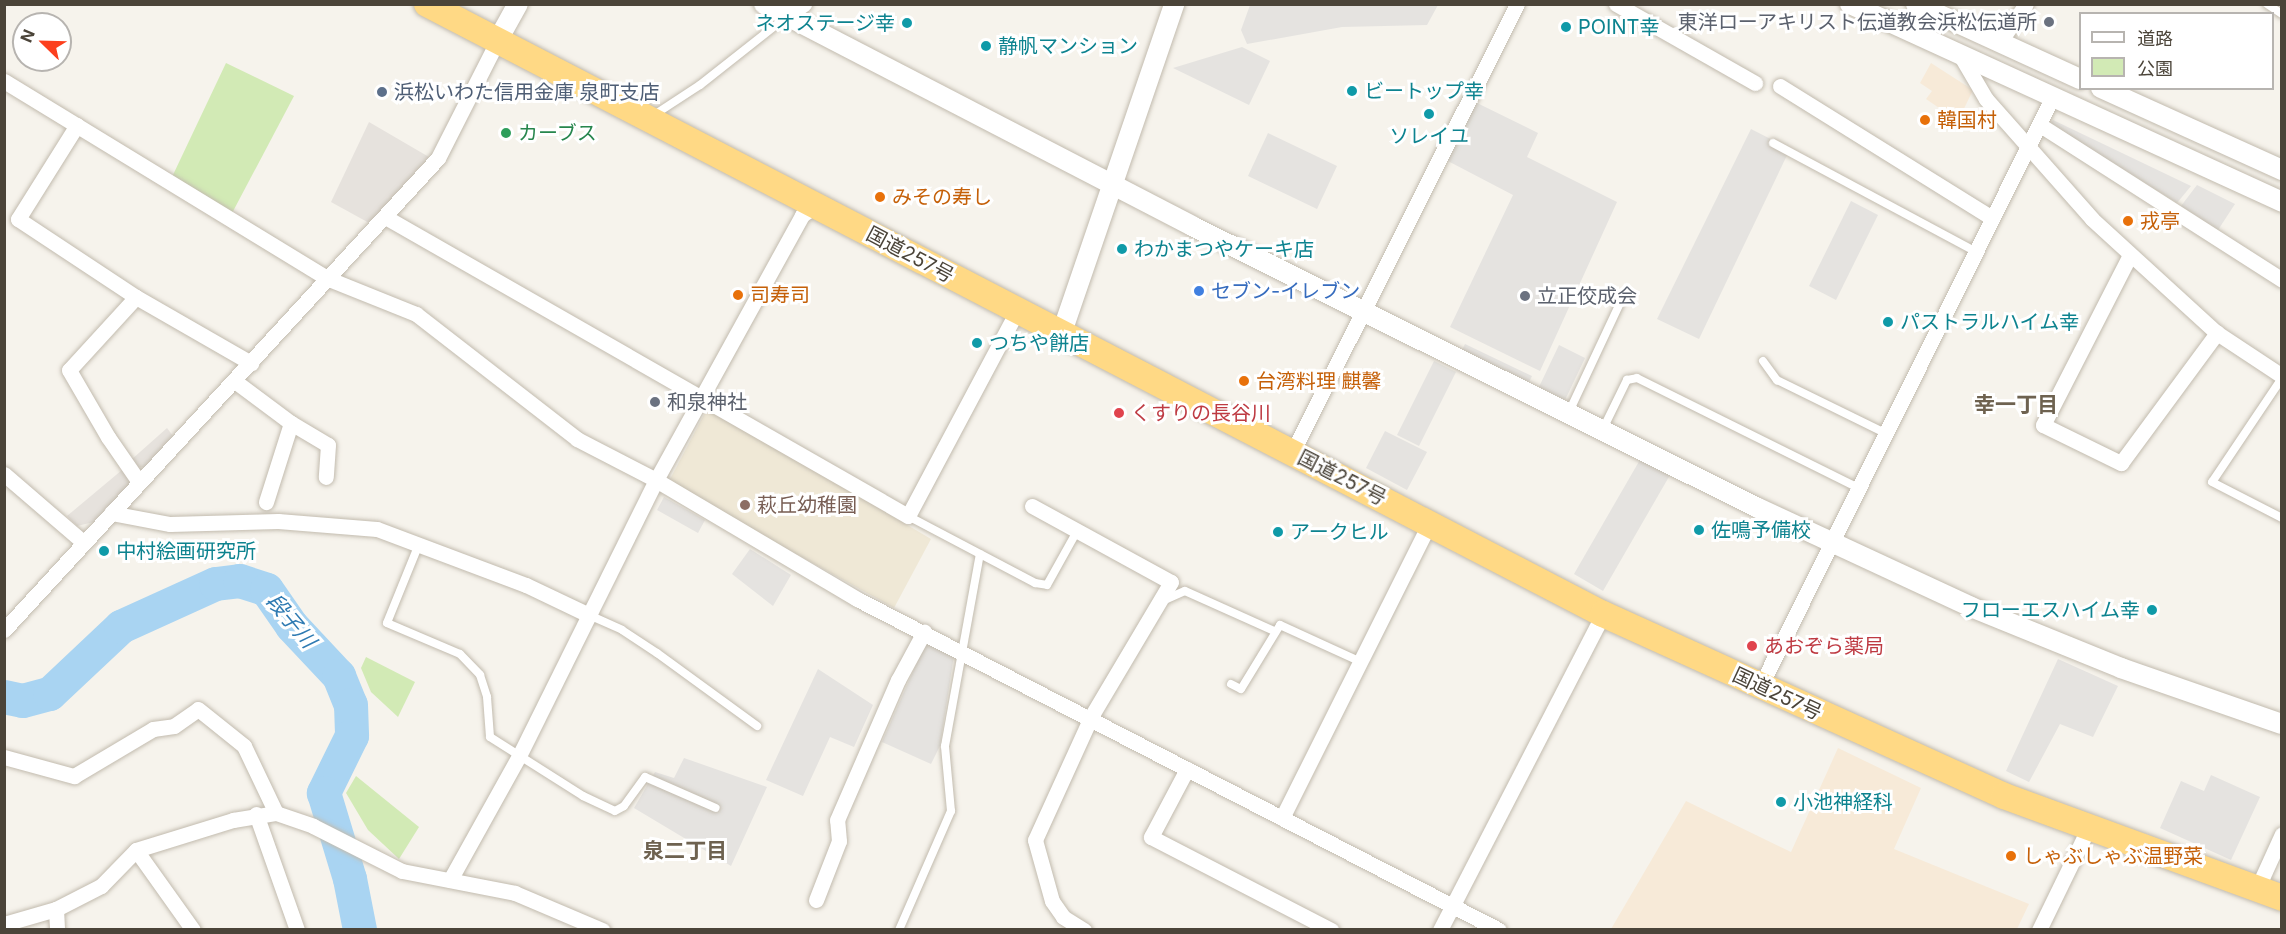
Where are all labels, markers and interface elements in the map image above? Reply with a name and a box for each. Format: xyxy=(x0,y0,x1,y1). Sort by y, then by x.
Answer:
place label: 東洋ローアキリスト伝道教会浜松伝道所 xyxy=(1677,10,2037,34)
place label: ネオステージ幸 xyxy=(755,11,895,35)
north arrow xyxy=(12,12,72,72)
legend xyxy=(2079,12,2274,90)
place label: POINT幸 xyxy=(1578,15,1659,39)
marker: 東洋ローアキリスト伝道教会浜松伝道所 xyxy=(2042,15,2056,29)
marker: ネオステージ幸 xyxy=(900,16,914,30)
marker: POINT幸 xyxy=(1559,20,1573,34)
text: N xyxy=(16,26,39,45)
text: 道路 xyxy=(2137,28,2173,49)
place label: 静帆マンション xyxy=(998,34,1138,58)
marker: 静帆マンション xyxy=(979,39,993,53)
text: 公園 xyxy=(2137,58,2173,79)
place label: ビートップ幸 xyxy=(1364,79,1484,103)
place label: 浜松いわた信用金庫 泉町支店 xyxy=(394,80,660,104)
marker: ビートップ幸 xyxy=(1345,84,1359,98)
marker: 浜松いわた信用金庫 泉町支店 xyxy=(375,85,389,99)
marker: ソレイユ xyxy=(1422,107,1436,121)
place label: 韓国村 xyxy=(1937,108,1997,132)
marker: 韓国村 xyxy=(1918,113,1932,127)
place label: カーブス xyxy=(518,121,598,145)
place label: ソレイユ xyxy=(1389,124,1469,148)
marker: カーブス xyxy=(499,126,513,140)
place label: みその寿し xyxy=(892,185,992,209)
marker: みその寿し xyxy=(873,190,887,204)
place label: 戎亭 xyxy=(2140,209,2180,233)
marker: 戎亭 xyxy=(2121,214,2135,228)
street label: 国道257号 xyxy=(862,222,958,288)
place label: わかまつやケーキ店 xyxy=(1134,237,1314,261)
marker: わかまつやケーキ店 xyxy=(1115,242,1129,256)
place label: セブン-イレブン xyxy=(1211,279,1360,303)
place label: 司寿司 xyxy=(750,283,810,307)
marker: セブン-イレブン xyxy=(1192,284,1206,298)
place label: 立正佼成会 xyxy=(1537,284,1637,308)
marker: 司寿司 xyxy=(731,288,745,302)
marker: 立正佼成会 xyxy=(1518,289,1532,303)
place label: パストラルハイム幸 xyxy=(1900,310,2080,334)
marker: パストラルハイム幸 xyxy=(1881,315,1895,329)
place label: つちや餅店 xyxy=(989,331,1089,355)
marker: つちや餅店 xyxy=(970,336,984,350)
place label: 台湾料理 麒馨 xyxy=(1256,369,1382,393)
marker: 台湾料理 麒馨 xyxy=(1237,374,1251,388)
place label: 和泉神社 xyxy=(667,390,747,414)
district label: 幸一丁目 xyxy=(1974,392,2058,418)
marker: 和泉神社 xyxy=(648,395,662,409)
place label: くすりの長谷川 xyxy=(1131,401,1271,425)
marker: くすりの長谷川 xyxy=(1112,406,1126,420)
street label: 国道257号 xyxy=(1294,446,1390,510)
place label: 萩丘幼稚園 xyxy=(757,493,857,517)
marker: 萩丘幼稚園 xyxy=(738,498,752,512)
place label: 佐鳴予備校 xyxy=(1711,518,1811,542)
place label: アークヒル xyxy=(1290,520,1389,544)
marker: 佐鳴予備校 xyxy=(1692,523,1706,537)
marker: アークヒル xyxy=(1271,525,1285,539)
place label: 中村絵画研究所 xyxy=(116,539,256,563)
marker: 中村絵画研究所 xyxy=(97,544,111,558)
water label: 段子川 xyxy=(261,589,321,653)
place label: フローエスハイム幸 xyxy=(1960,598,2140,622)
marker: フローエスハイム幸 xyxy=(2145,603,2159,617)
place label: あおぞら薬局 xyxy=(1764,634,1884,658)
marker: あおぞら薬局 xyxy=(1745,639,1759,653)
street label: 国道257号 xyxy=(1729,663,1825,725)
place label: 小池神経科 xyxy=(1793,790,1893,814)
marker: 小池神経科 xyxy=(1774,795,1788,809)
district label: 泉二丁目 xyxy=(643,838,727,864)
place label: しゃぶしゃぶ温野菜 xyxy=(2023,844,2203,868)
marker: しゃぶしゃぶ温野菜 xyxy=(2004,849,2018,863)

